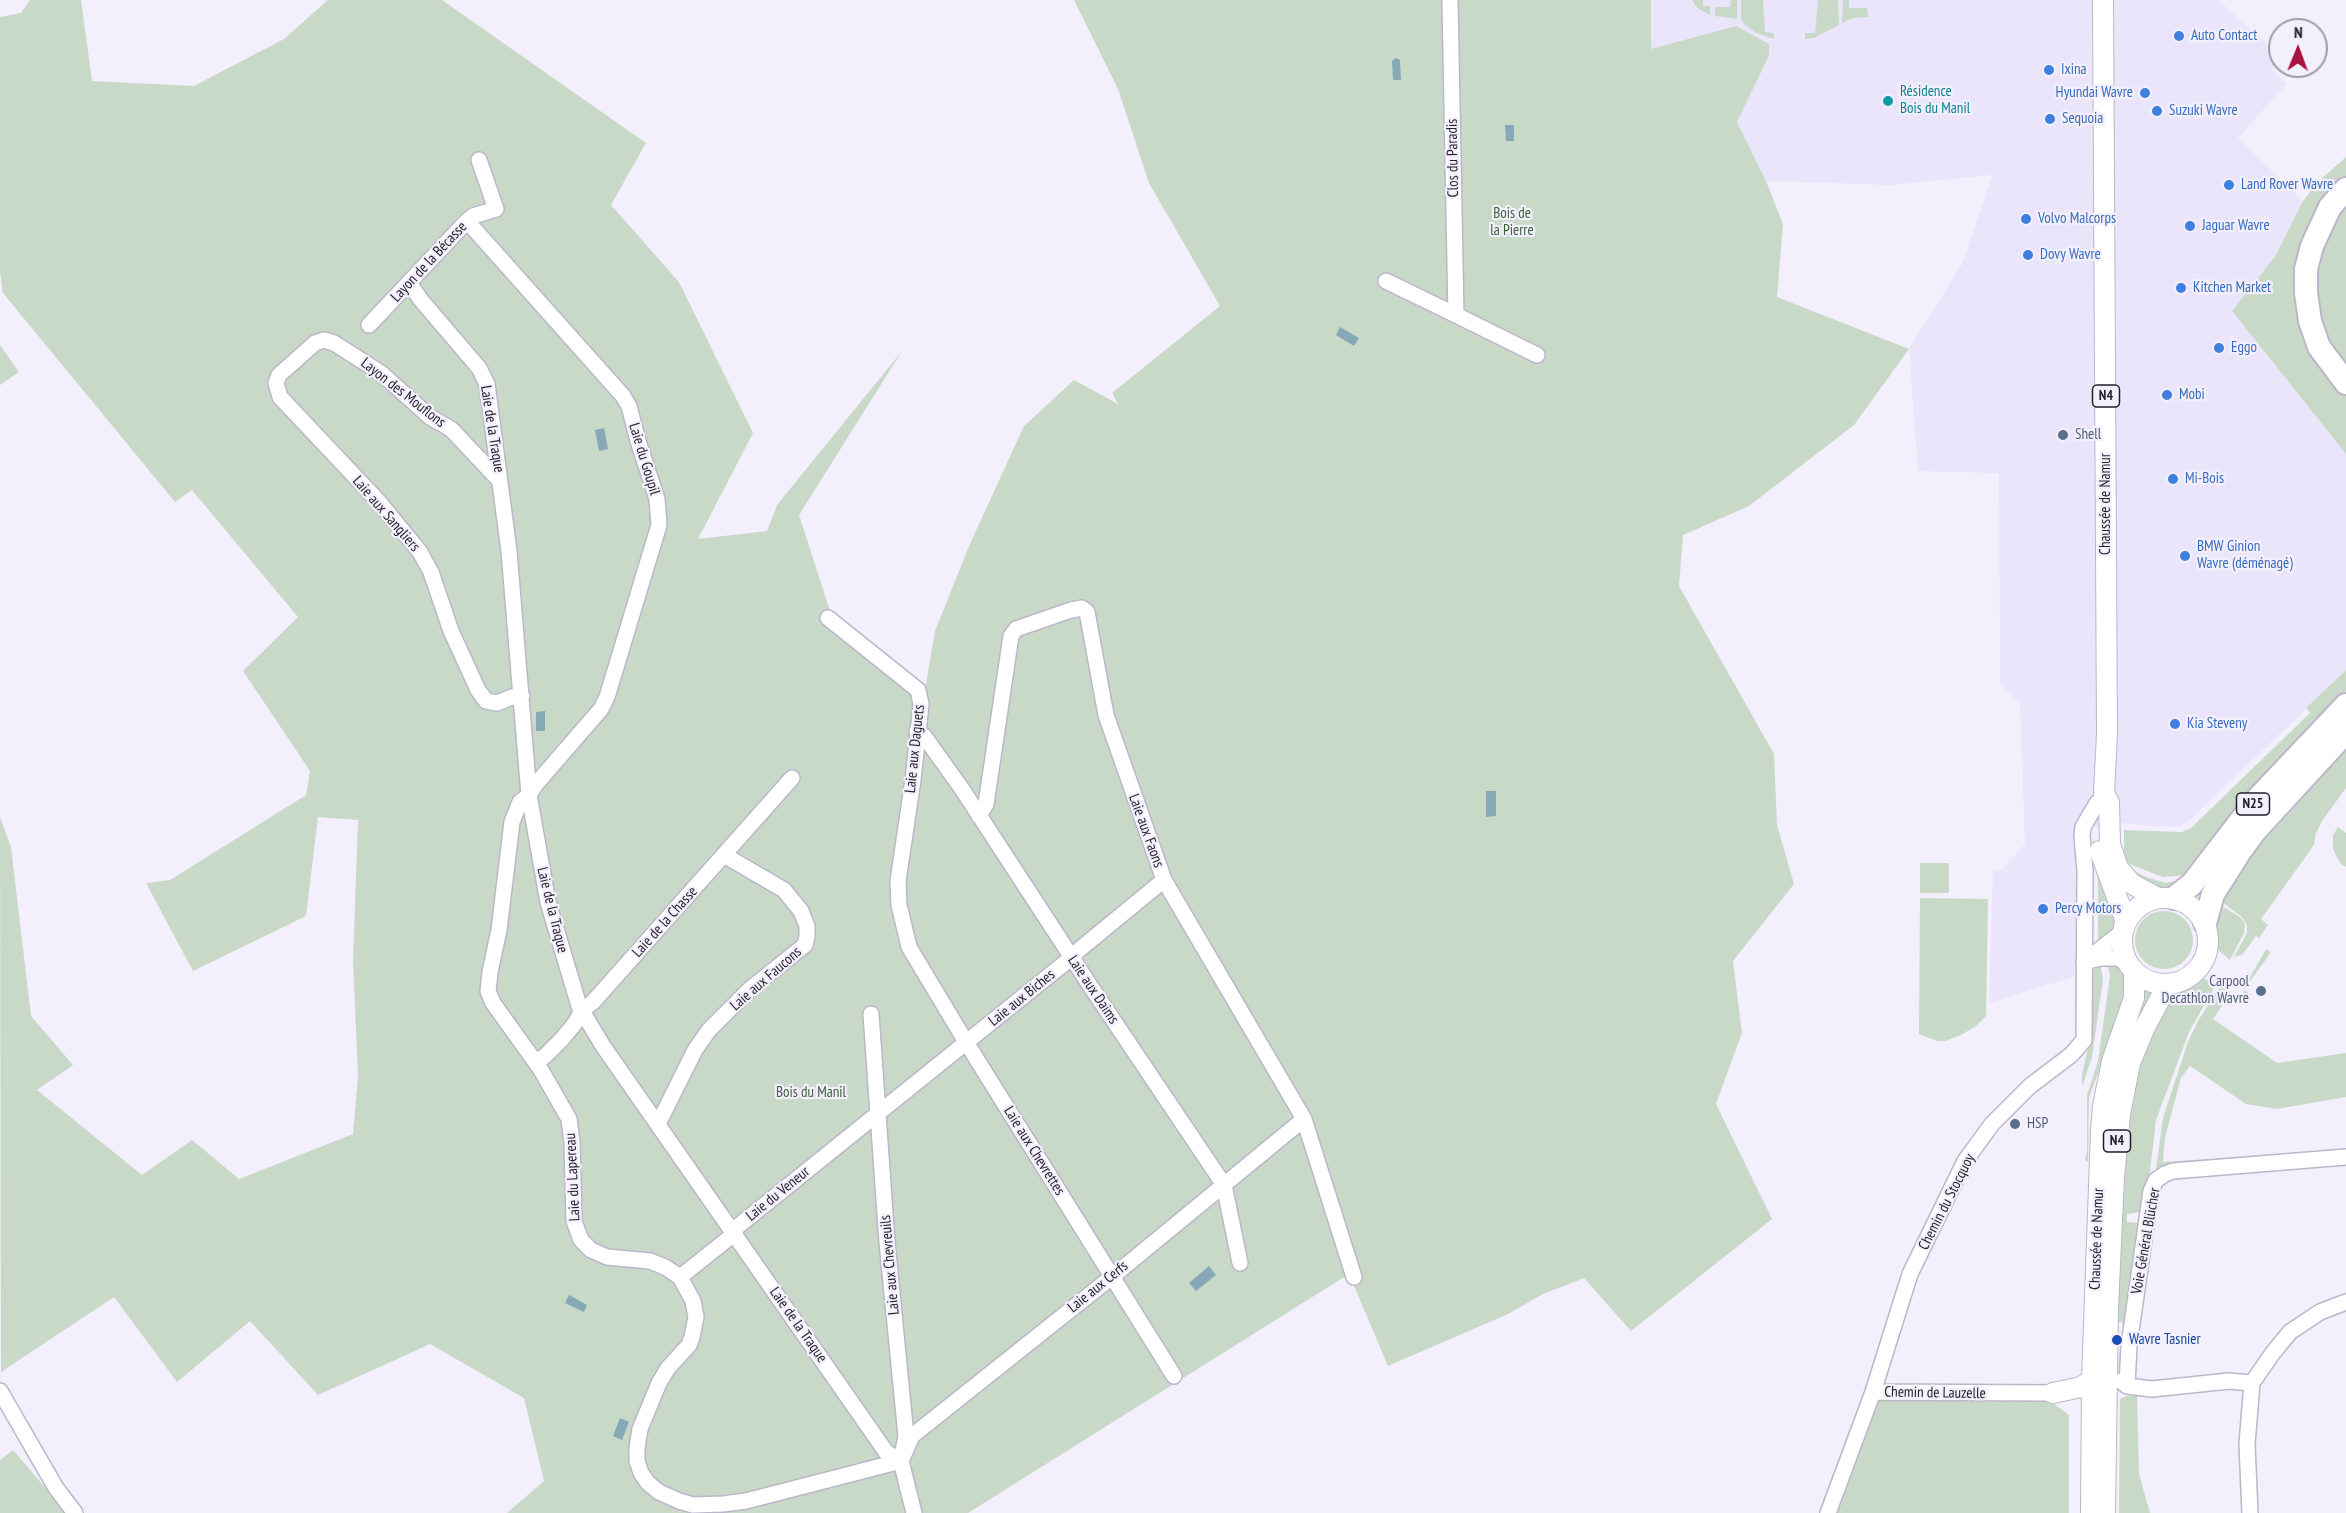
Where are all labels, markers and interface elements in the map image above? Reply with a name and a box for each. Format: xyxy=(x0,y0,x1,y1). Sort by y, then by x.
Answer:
north arrow xyxy=(2268,18,2328,78)
text: N xyxy=(2294,22,2303,42)
place label: Auto Contact xyxy=(2191,27,2257,45)
marker: Auto Contact xyxy=(2172,29,2186,43)
place label: Ixina xyxy=(2061,61,2087,79)
marker: Ixina xyxy=(2042,63,2056,77)
place label: Résidence Bois du Manil xyxy=(1900,83,1970,118)
place label: Hyundai Wavre xyxy=(2056,84,2133,102)
marker: Hyundai Wavre xyxy=(2138,86,2152,100)
marker: Résidence Bois du Manil xyxy=(1881,94,1895,108)
place label: Suzuki Wavre xyxy=(2169,102,2238,120)
marker: Suzuki Wavre xyxy=(2150,104,2164,118)
place label: Sequoia xyxy=(2062,110,2103,128)
marker: Sequoia xyxy=(2043,112,2057,126)
street label: Clos du Paradis xyxy=(1443,119,1463,197)
place label: Land Rover Wavre xyxy=(2241,176,2333,194)
marker: Land Rover Wavre xyxy=(2222,178,2236,192)
park label: Bois de la Pierre xyxy=(1490,205,1534,240)
place label: Volvo Malcorps xyxy=(2038,210,2116,228)
marker: Volvo Malcorps xyxy=(2019,212,2033,226)
place label: Jaguar Wavre xyxy=(2202,217,2270,235)
street label: Layon de la Bécasse xyxy=(387,218,471,306)
marker: Jaguar Wavre xyxy=(2183,219,2197,233)
place label: Dovy Wavre xyxy=(2040,246,2101,264)
marker: Dovy Wavre xyxy=(2021,248,2035,262)
place label: Kitchen Market xyxy=(2193,279,2271,297)
marker: Kitchen Market xyxy=(2174,281,2188,295)
place label: Eggo xyxy=(2231,339,2257,357)
marker: Eggo xyxy=(2212,341,2226,355)
street label: Layon des Mouflons xyxy=(357,354,449,432)
street label: Laie de la Traque xyxy=(476,384,508,474)
road number: N4 xyxy=(2092,385,2120,407)
place label: Mobi xyxy=(2179,386,2205,404)
marker: Mobi xyxy=(2160,388,2174,402)
street label: Laie du Goupil xyxy=(625,421,663,497)
place label: Shell xyxy=(2075,426,2101,444)
marker: Shell xyxy=(2056,428,2070,442)
street label: Chaussée de Namur xyxy=(2097,453,2115,555)
place label: Mi-Bois xyxy=(2185,470,2224,488)
marker: Mi-Bois xyxy=(2166,472,2180,486)
street label: Laie aux Sangliers xyxy=(348,473,424,555)
place label: BMW Ginion Wavre (déménagé) xyxy=(2197,538,2293,573)
marker: BMW Ginion Wavre (déménagé) xyxy=(2178,549,2192,563)
street label: Laie aux Daguets xyxy=(901,704,929,794)
place label: Kia Steveny xyxy=(2187,715,2247,733)
marker: Kia Steveny xyxy=(2168,717,2182,731)
street label: Laie aux Faons xyxy=(1124,792,1168,870)
road number: N25 xyxy=(2236,793,2270,815)
street label: Laie de la Traque xyxy=(533,865,571,955)
street label: Laie de la Chasse xyxy=(629,883,701,961)
place label: Percy Motors xyxy=(2055,900,2121,918)
marker: Percy Motors xyxy=(2036,902,2050,916)
street label: Laie aux Faucons xyxy=(727,943,805,1015)
street label: Laie aux Daims xyxy=(1064,952,1122,1028)
street label: Laie aux Biches xyxy=(985,966,1059,1030)
place label: Carpool Decathlon Wavre xyxy=(2162,973,2249,1008)
marker: Carpool Decathlon Wavre xyxy=(2254,984,2268,998)
park label: Bois du Manil xyxy=(776,1084,846,1102)
street label: Laie aux Chevrettes xyxy=(999,1103,1069,1199)
place label: HSP xyxy=(2027,1115,2048,1133)
marker: HSP xyxy=(2008,1117,2022,1131)
road number: N4 xyxy=(2104,1130,2130,1152)
street label: Laie du Lapereau xyxy=(562,1132,584,1222)
street label: Chemin du Stocquoy xyxy=(1915,1151,1979,1253)
street label: Laie du Veneur xyxy=(743,1163,813,1225)
street label: Voie Général Blücher xyxy=(2128,1186,2164,1296)
street label: Chaussée de Namur xyxy=(2086,1188,2108,1290)
street label: Laie aux Chevreuils xyxy=(877,1214,903,1316)
street label: Laie aux Cerfs xyxy=(1064,1257,1132,1317)
street label: Laie de la Traque xyxy=(765,1284,831,1366)
place label: Wavre Tasnier xyxy=(2129,1331,2201,1349)
marker: Wavre Tasnier xyxy=(2110,1333,2124,1347)
street label: Chemin de Lauzelle xyxy=(1884,1383,1986,1403)

